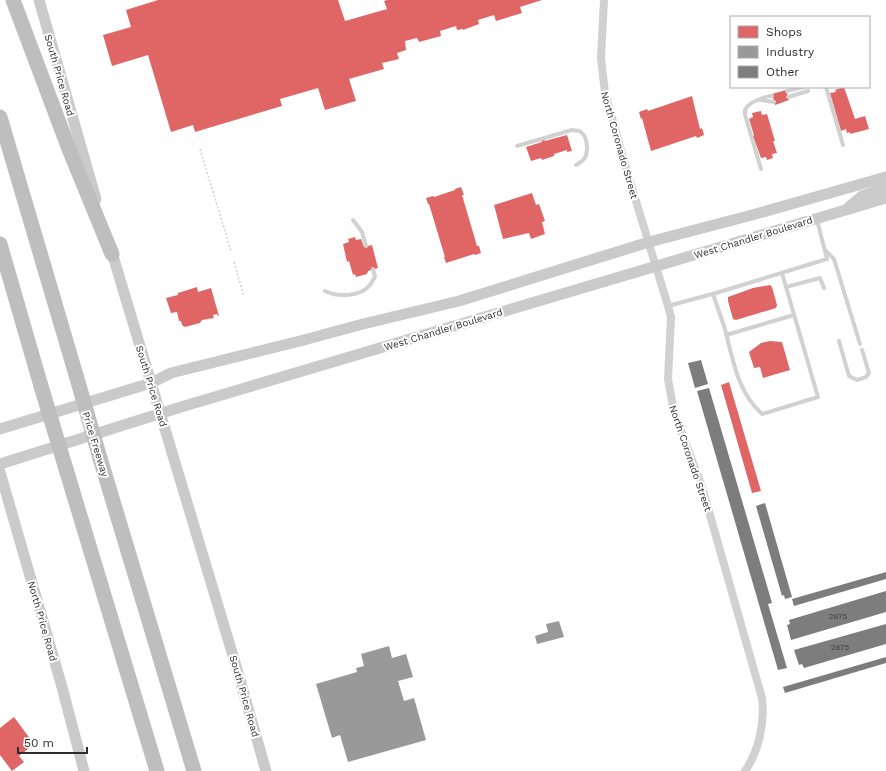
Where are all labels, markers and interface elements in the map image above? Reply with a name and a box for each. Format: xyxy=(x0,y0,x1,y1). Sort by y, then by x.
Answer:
legend xyxy=(730,16,870,88)
text: Shops xyxy=(766,25,802,39)
street label: South Price Road xyxy=(43,33,76,117)
text: Industry xyxy=(766,45,815,59)
text: Other xyxy=(766,65,799,79)
street label: North Coronado Street xyxy=(599,90,640,201)
street label: West Chandler Boulevard xyxy=(692,214,814,261)
street label: West Chandler Boulevard xyxy=(382,306,504,353)
street label: South Price Road xyxy=(134,344,169,428)
street label: North Coronado Street xyxy=(667,404,714,513)
street label: Price Freeway xyxy=(80,410,111,479)
street label: North Price Road xyxy=(26,580,59,662)
house number: 2875 xyxy=(829,612,848,621)
house number: 2875 xyxy=(831,643,850,652)
street label: South Price Road xyxy=(228,654,261,738)
scale bar xyxy=(18,729,87,755)
text: 50 m xyxy=(24,736,54,750)

